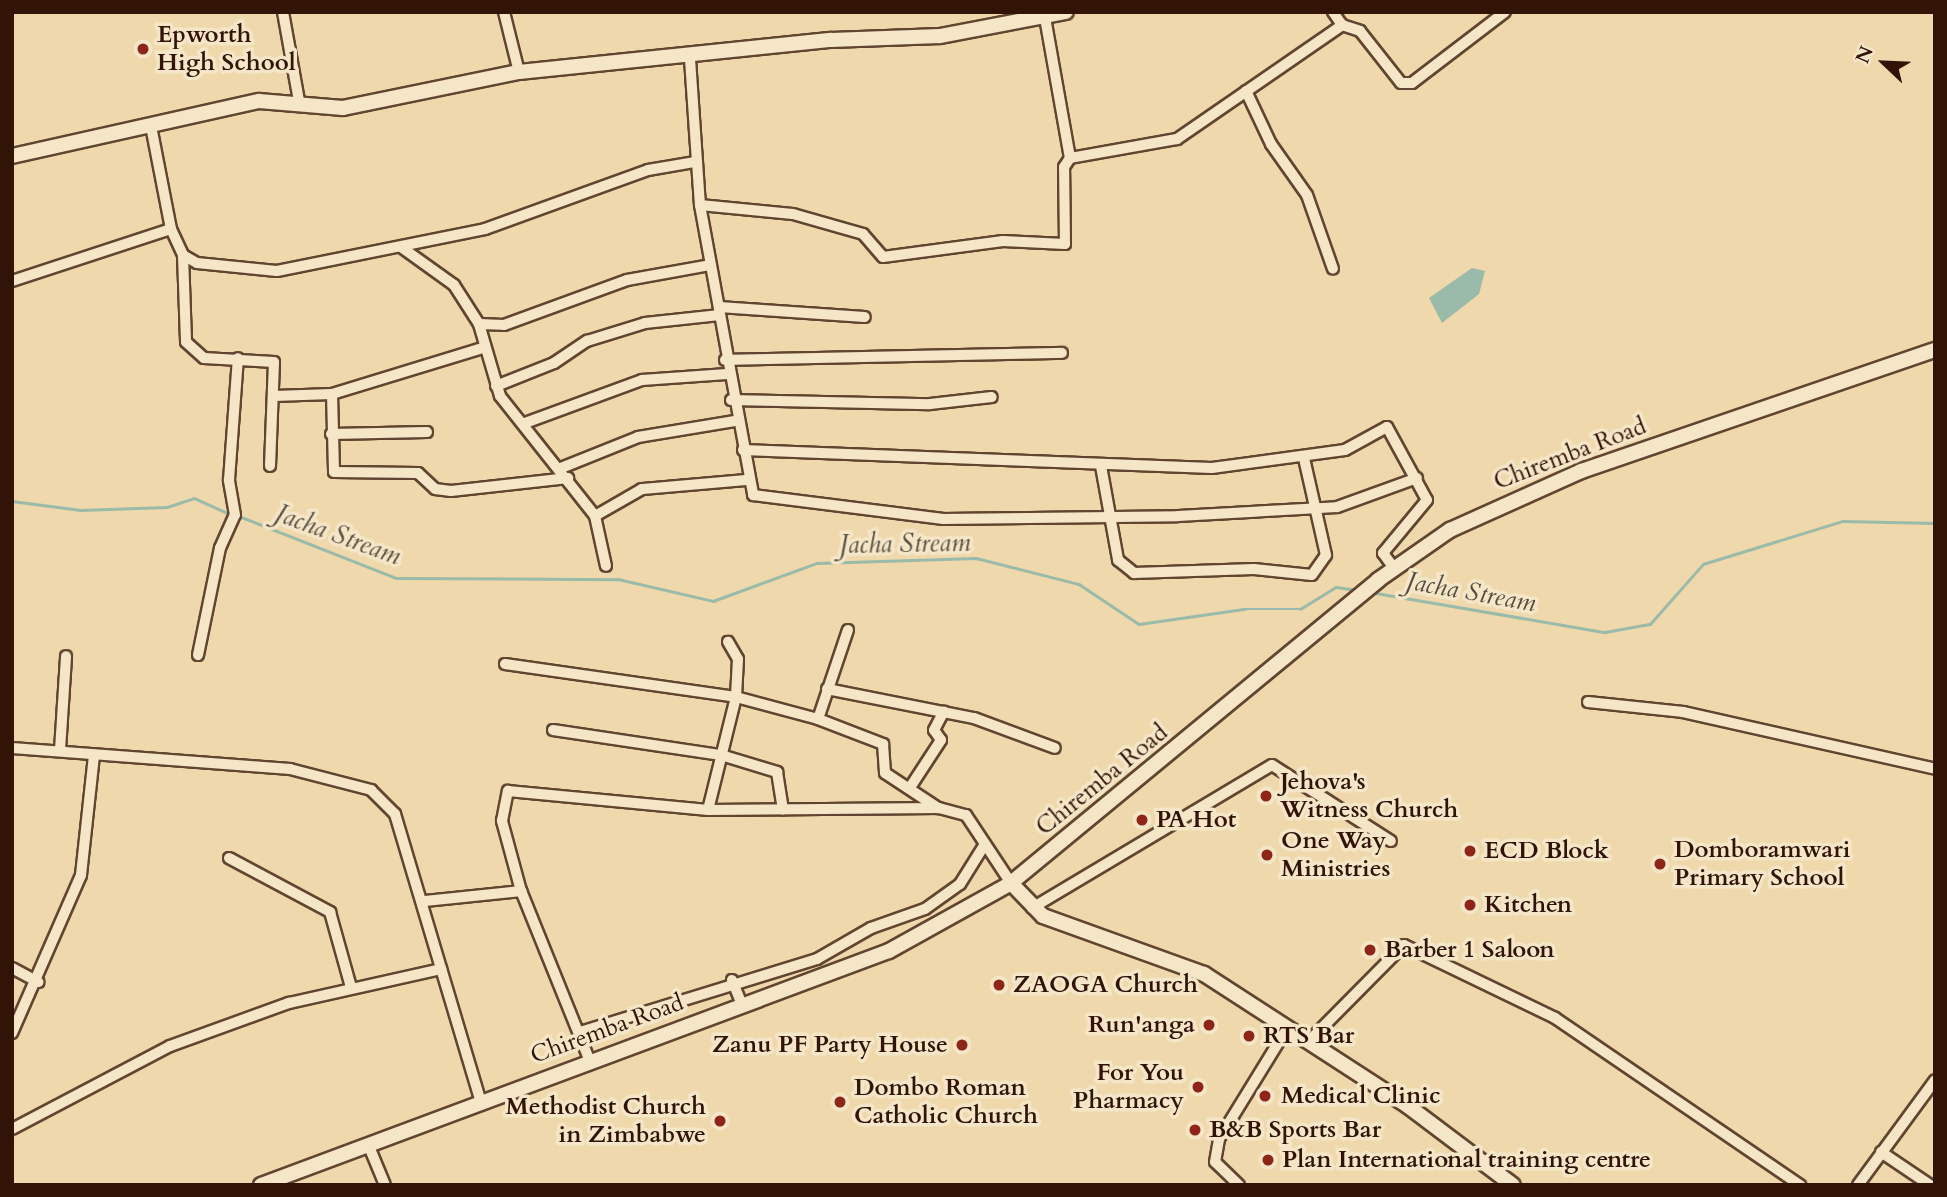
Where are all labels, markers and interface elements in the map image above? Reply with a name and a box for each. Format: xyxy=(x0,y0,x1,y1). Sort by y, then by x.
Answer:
place label: Epworth High School xyxy=(157,21,296,77)
north arrow xyxy=(1849,28,1919,98)
marker: Epworth High School xyxy=(135,41,151,57)
text: N xyxy=(1849,42,1880,67)
street label: Chiremba Road xyxy=(1490,412,1650,496)
water label: Jacha Stream xyxy=(271,498,405,572)
water label: Jacha Stream xyxy=(839,527,971,561)
water label: Jacha Stream xyxy=(1404,565,1538,619)
street label: Chiremba Road xyxy=(1031,718,1173,842)
place label: Jehova's Witness Church xyxy=(1280,768,1458,824)
marker: Jehova's Witness Church xyxy=(1258,788,1274,804)
place label: PA Hot xyxy=(1156,806,1236,834)
marker: PA Hot xyxy=(1134,812,1150,828)
place label: One Way Ministries xyxy=(1281,827,1390,883)
place label: Domboramwari Primary School xyxy=(1674,836,1850,892)
place label: ECD Block xyxy=(1484,837,1609,865)
marker: ECD Block xyxy=(1462,843,1478,859)
marker: One Way Ministries xyxy=(1259,847,1275,863)
marker: Domboramwari Primary School xyxy=(1652,856,1668,872)
place label: Kitchen xyxy=(1484,891,1572,919)
marker: Kitchen xyxy=(1462,897,1478,913)
place label: Barber 1 Saloon xyxy=(1384,936,1555,964)
marker: Barber 1 Saloon xyxy=(1362,942,1378,958)
place label: ZAOGA Church xyxy=(1013,971,1198,999)
marker: ZAOGA Church xyxy=(991,977,1007,993)
street label: Chiremba Road xyxy=(527,988,687,1070)
place label: Run'anga xyxy=(1088,1011,1195,1039)
marker: Run'anga xyxy=(1201,1017,1217,1033)
place label: RTS Bar xyxy=(1263,1022,1354,1050)
marker: RTS Bar xyxy=(1241,1028,1257,1044)
place label: Zanu PF Party House xyxy=(712,1031,948,1059)
marker: Zanu PF Party House xyxy=(954,1037,970,1053)
place label: For You Pharmacy xyxy=(1073,1059,1184,1115)
place label: Dombo Roman Catholic Church xyxy=(854,1074,1038,1130)
marker: For You Pharmacy xyxy=(1190,1079,1206,1095)
place label: Medical Clinic xyxy=(1281,1082,1441,1110)
marker: Medical Clinic xyxy=(1255,1086,1275,1106)
place label: Methodist Church in Zimbabwe xyxy=(506,1093,706,1149)
marker: Dombo Roman Catholic Church xyxy=(832,1094,848,1110)
marker: Methodist Church in Zimbabwe xyxy=(712,1113,728,1129)
place label: B&B Sports Bar xyxy=(1209,1116,1381,1144)
marker: B&B Sports Bar xyxy=(1187,1122,1203,1138)
place label: Plan International training centre xyxy=(1282,1146,1651,1174)
marker: Plan International training centre xyxy=(1260,1152,1276,1168)

